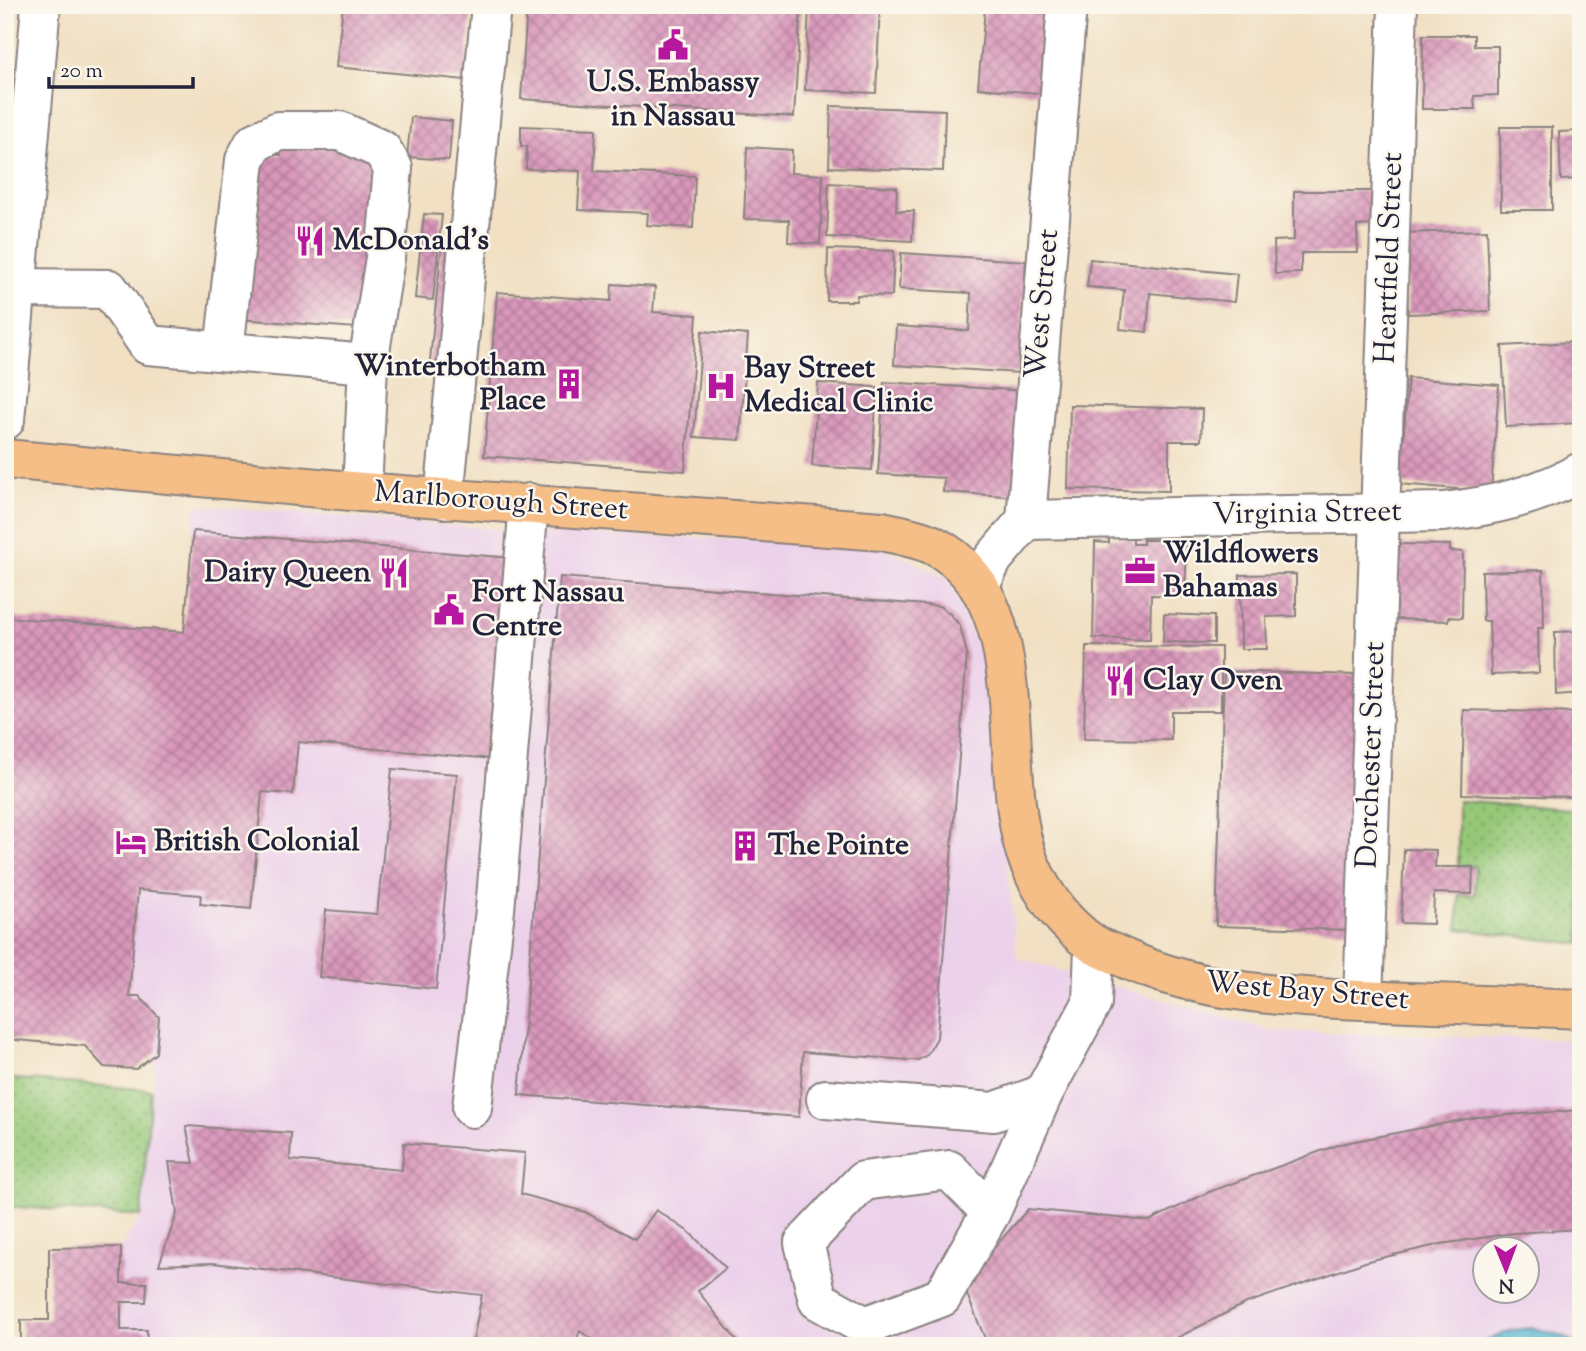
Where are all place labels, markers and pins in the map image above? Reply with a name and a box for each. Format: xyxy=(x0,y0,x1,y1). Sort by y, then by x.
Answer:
public building icon: U.S. Embassy in Nassau xyxy=(656,28,690,62)
place label: U.S. Embassy in Nassau xyxy=(587,62,759,139)
place label: McDonald's xyxy=(333,220,489,263)
restaurant icon: McDonald's xyxy=(293,224,327,258)
place label: Winterbotham Place xyxy=(354,346,546,423)
place label: Bay Street Medical Clinic xyxy=(744,348,934,425)
building icon: Winterbotham Place xyxy=(552,367,586,401)
hospital icon: Bay Street Medical Clinic xyxy=(704,369,738,403)
place label: Wildflowers Bahamas xyxy=(1163,533,1319,610)
place label: Dairy Queen xyxy=(204,552,371,595)
office icon: Wildflowers Bahamas xyxy=(1123,554,1157,588)
restaurant icon: Dairy Queen xyxy=(377,556,411,590)
place label: Fort Nassau Centre xyxy=(472,572,625,649)
public building icon: Fort Nassau Centre xyxy=(432,593,466,627)
place label: Clay Oven xyxy=(1143,660,1283,703)
restaurant icon: Clay Oven xyxy=(1103,664,1137,698)
place label: British Colonial xyxy=(154,821,360,864)
hotel icon: British Colonial xyxy=(114,825,148,859)
place label: The Pointe xyxy=(768,825,909,868)
building icon: The Pointe xyxy=(728,829,762,863)

